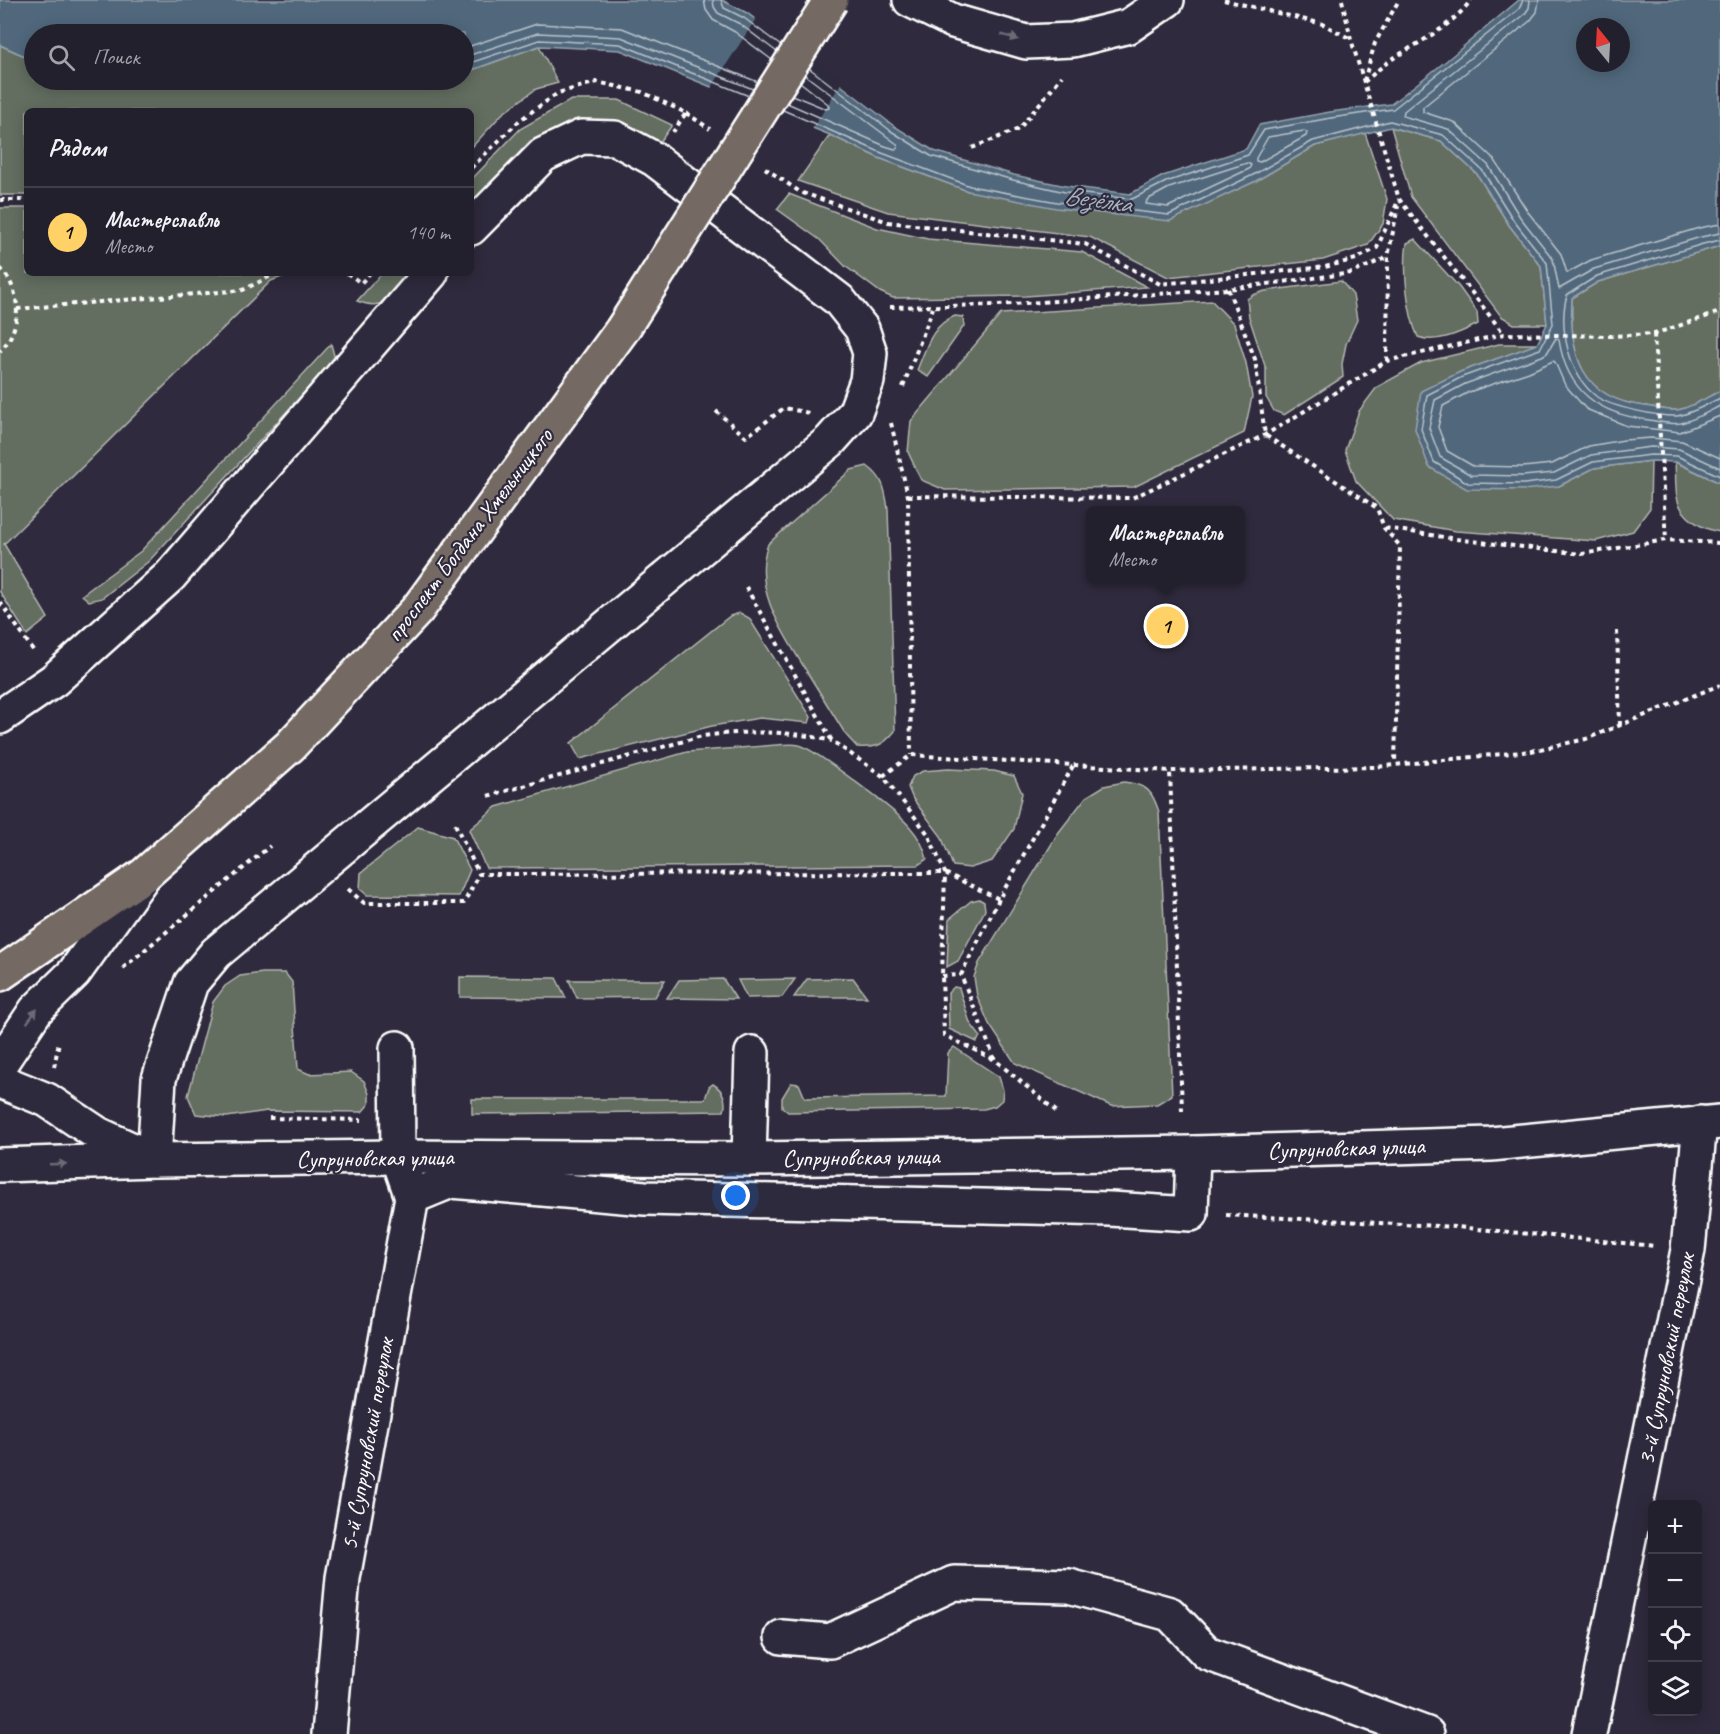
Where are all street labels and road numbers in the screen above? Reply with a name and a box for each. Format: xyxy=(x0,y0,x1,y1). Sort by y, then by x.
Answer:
street label: проспект Богдана Хмельницкого xyxy=(379,421,560,648)
street label: Супруновская улица xyxy=(1267,1130,1426,1166)
street label: Супруновская улица xyxy=(782,1141,941,1173)
street label: Супруновская улица xyxy=(296,1142,455,1174)
street label: 3-й Супруновский переулок xyxy=(1631,1249,1702,1467)
street label: 5-й Супруновский переулок xyxy=(334,1334,401,1552)

